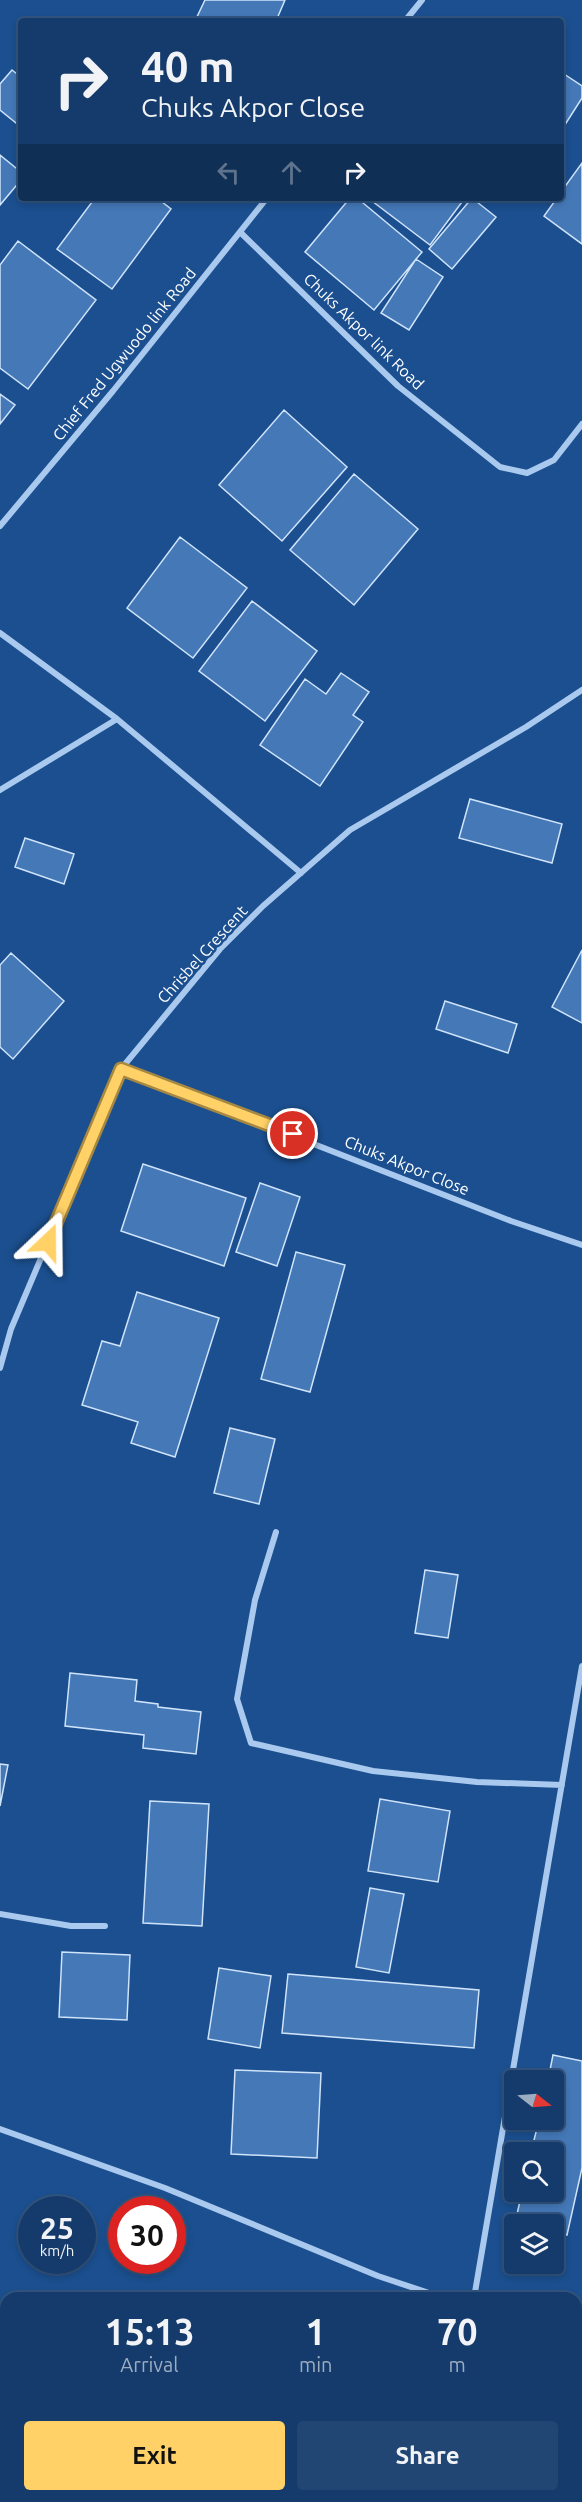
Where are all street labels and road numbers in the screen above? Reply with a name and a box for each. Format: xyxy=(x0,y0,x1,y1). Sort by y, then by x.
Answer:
street label: Chief Fred Ugwuodo link Road xyxy=(49,264,199,444)
street label: Chuks Akpor link Road xyxy=(300,269,428,393)
street label: Chrisbel Crescent xyxy=(153,901,251,1007)
street label: Chuks Akpor Close xyxy=(342,1132,472,1198)

